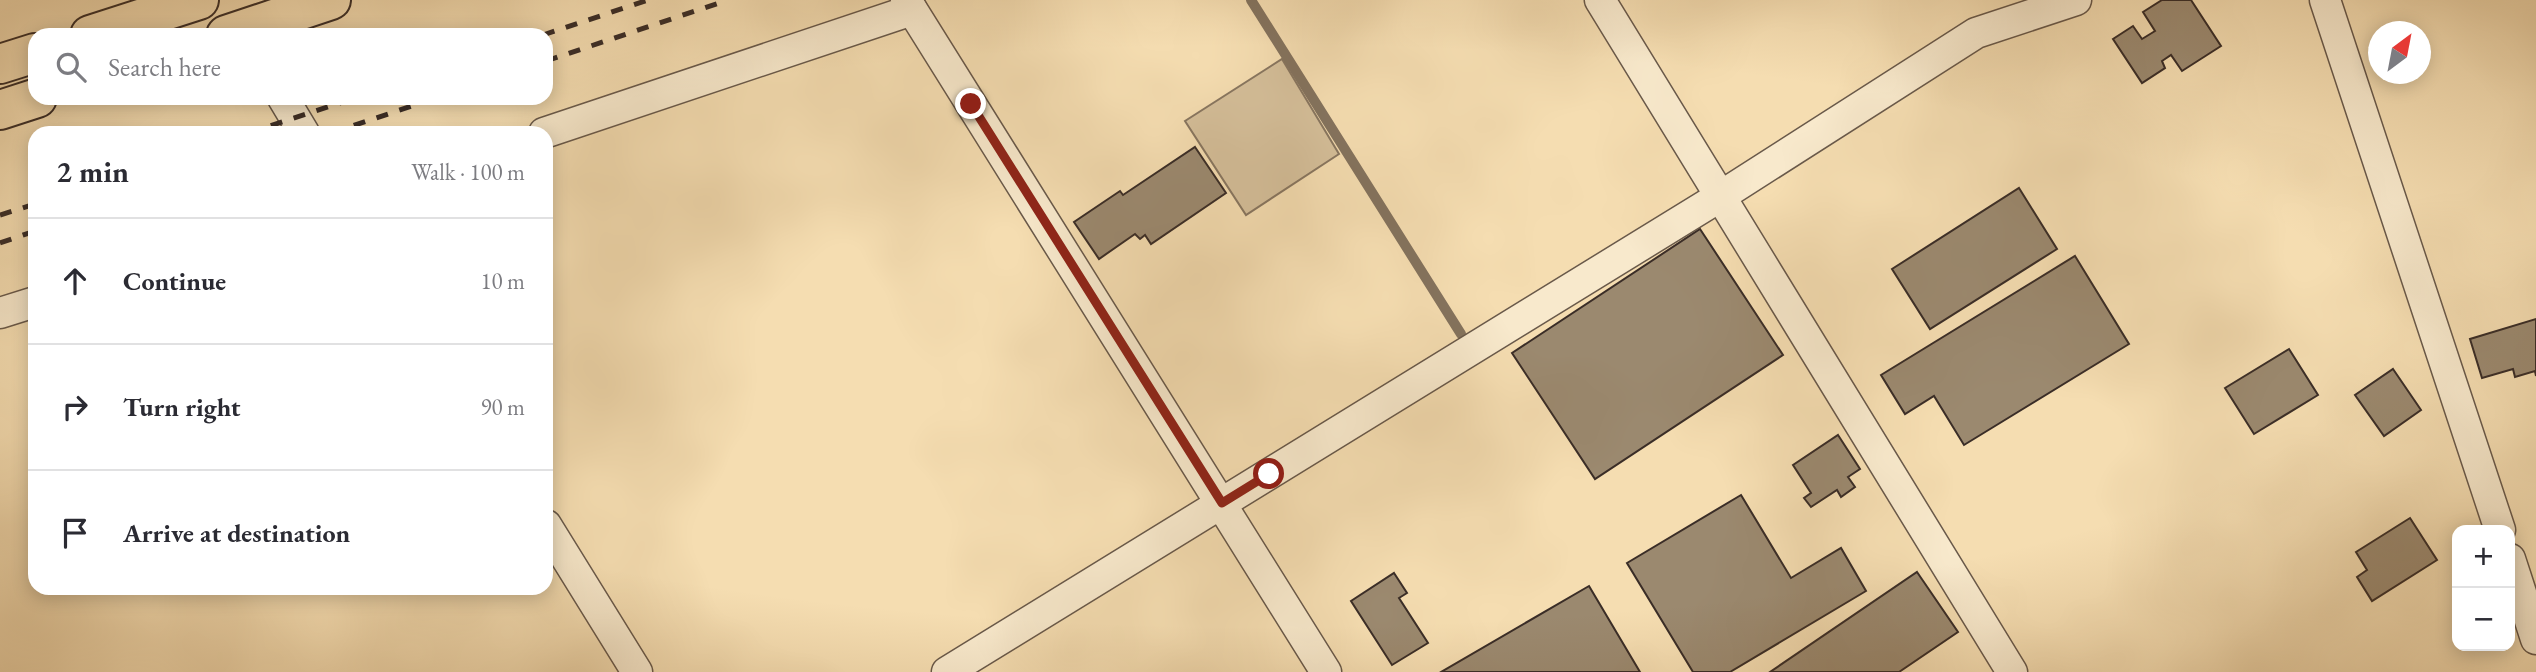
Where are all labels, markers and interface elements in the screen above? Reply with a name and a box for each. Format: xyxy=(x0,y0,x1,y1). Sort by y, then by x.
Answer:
north arrow xyxy=(2368,21,2431,84)
search box xyxy=(28,28,553,105)
icon: search xyxy=(52,48,90,86)
text: Search here xyxy=(108,50,221,84)
route end xyxy=(955,88,986,119)
text: 2 min xyxy=(56,152,129,191)
text: Walk · 100 m xyxy=(411,157,525,187)
icon: ahead xyxy=(56,262,94,300)
text: Continue xyxy=(123,264,226,298)
text: 10 m xyxy=(480,266,525,296)
icon: right xyxy=(56,388,94,426)
text: Turn right xyxy=(123,390,241,424)
text: 90 m xyxy=(480,392,525,422)
route start xyxy=(1253,458,1284,489)
icon: arrive xyxy=(56,514,94,552)
text: Arrive at destination xyxy=(123,516,350,550)
map controls xyxy=(2452,525,2515,651)
button: + xyxy=(2452,525,2515,588)
button: − xyxy=(2452,588,2515,651)

